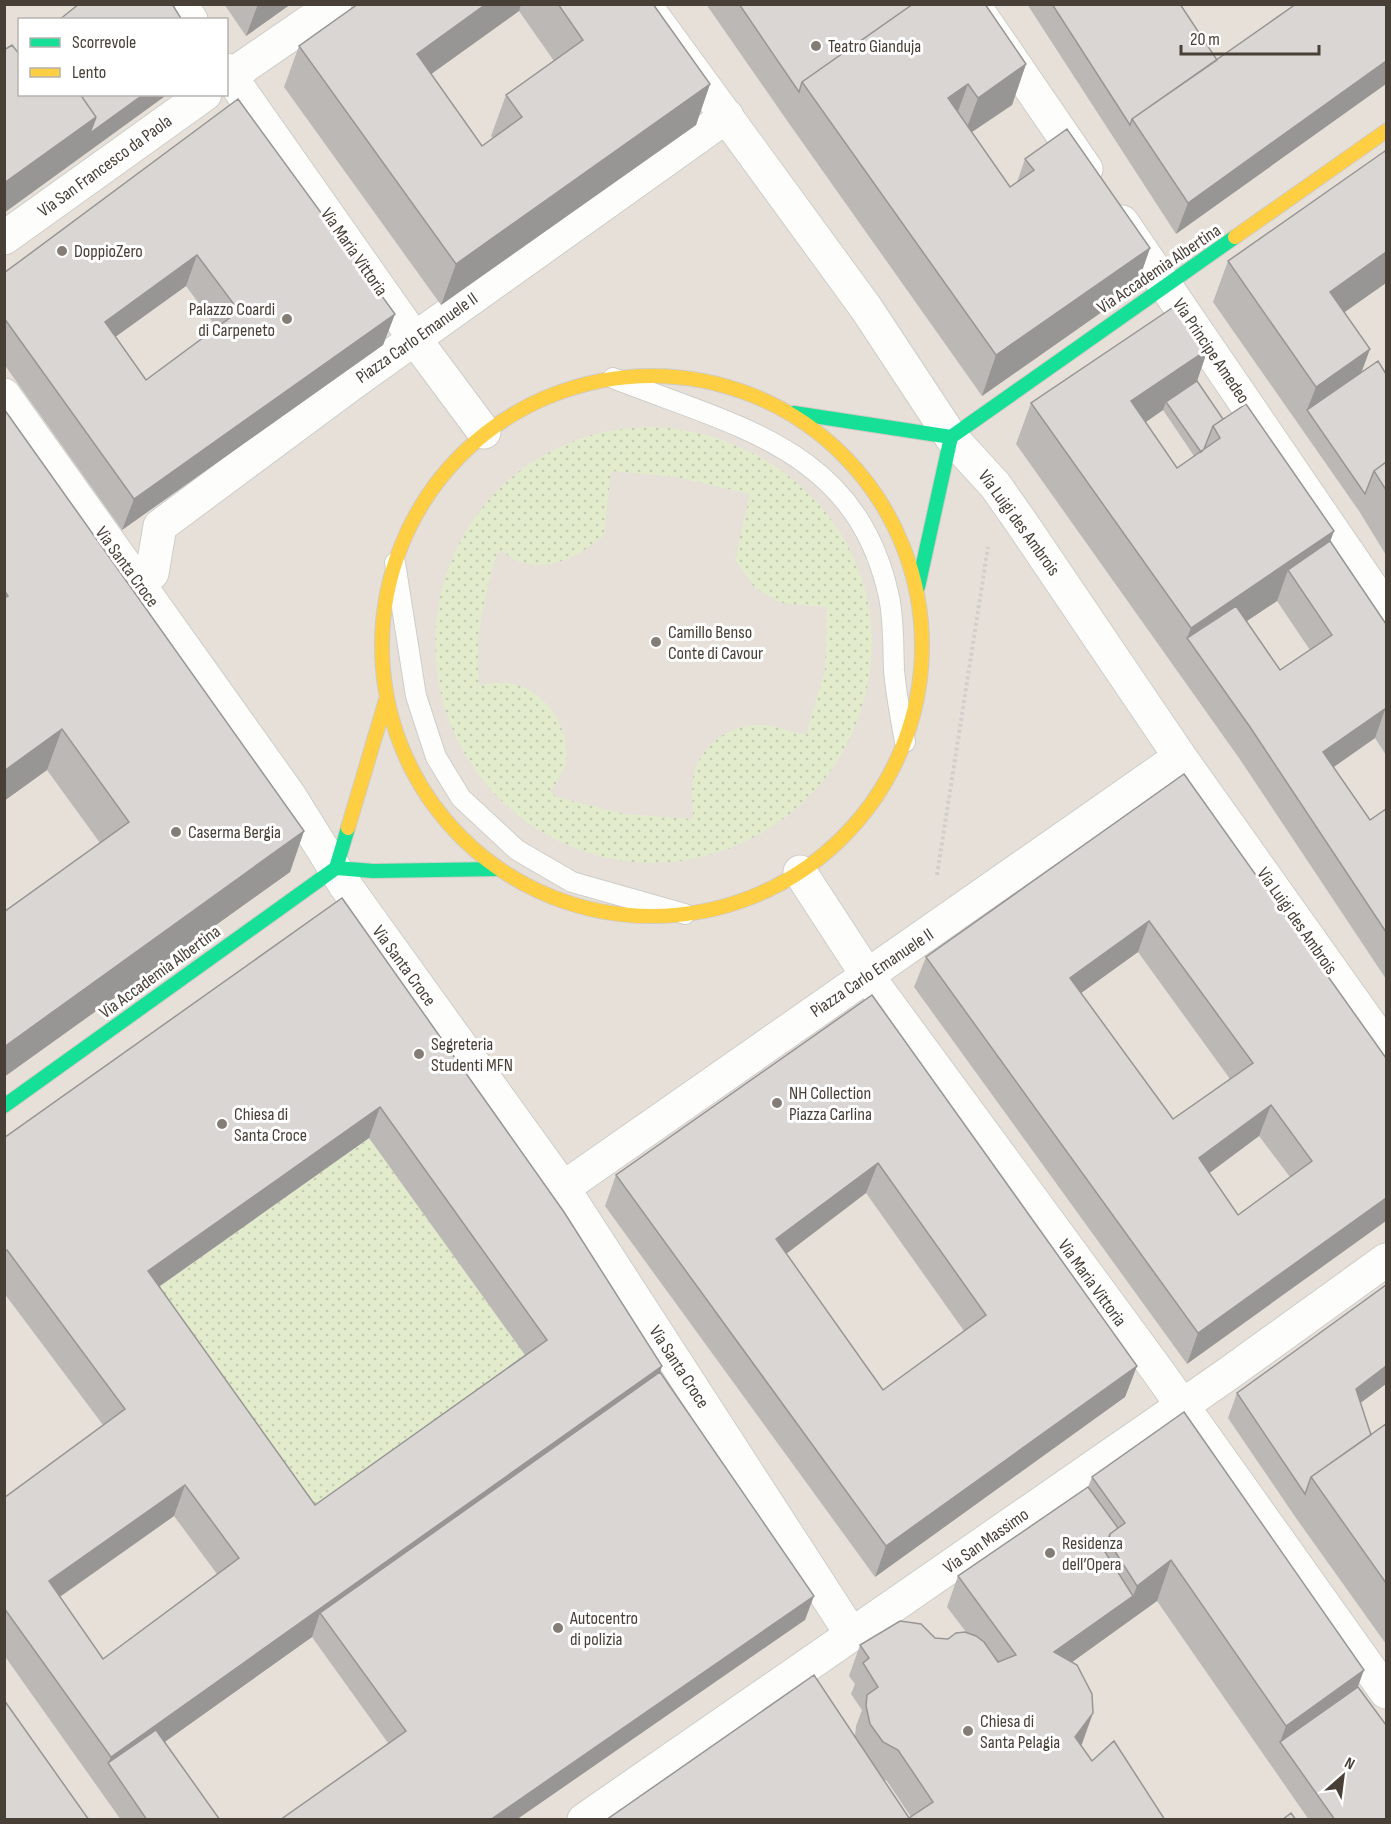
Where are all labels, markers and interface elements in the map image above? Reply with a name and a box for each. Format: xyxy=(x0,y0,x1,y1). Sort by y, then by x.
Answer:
legend xyxy=(18,18,228,96)
scale bar xyxy=(1181,18,1319,56)
text: 20 m xyxy=(1190,29,1220,50)
text: Scorrevole xyxy=(72,32,136,53)
place label: Teatro Gianduja xyxy=(828,36,921,57)
marker: Teatro Gianduja xyxy=(809,39,823,53)
text: Lento xyxy=(72,62,106,83)
street label: Via San Francesco da Paola xyxy=(34,110,176,222)
street label: Via Maria Vittoria xyxy=(316,204,392,300)
street label: Via Accademia Albertina xyxy=(1093,220,1225,318)
place label: DoppioZero xyxy=(74,241,143,262)
marker: DoppioZero xyxy=(55,244,69,258)
street label: Piazza Carlo Emanuele II xyxy=(352,288,482,388)
street label: Via Principe Amedeo xyxy=(1168,294,1254,408)
place label: Palazzo Coardi di Carpeneto xyxy=(189,299,275,341)
marker: Palazzo Coardi di Carpeneto xyxy=(280,312,294,326)
street label: Via Luigi des Ambrois xyxy=(974,466,1064,580)
street label: Via Santa Croce xyxy=(91,523,163,611)
place label: Camillo Benso Conte di Cavour xyxy=(668,622,763,664)
marker: Camillo Benso Conte di Cavour xyxy=(649,635,663,649)
place label: Caserma Bergia xyxy=(188,822,281,843)
marker: Caserma Bergia xyxy=(169,825,183,839)
street label: Via Luigi des Ambrois xyxy=(1252,864,1342,978)
street label: Via Accademia Albertina xyxy=(95,921,225,1023)
street label: Via Santa Croce xyxy=(368,922,440,1010)
street label: Piazza Carlo Emanuele II xyxy=(806,924,938,1022)
place label: Segreteria Studenti MFN xyxy=(431,1034,513,1076)
marker: Segreteria Studenti MFN xyxy=(412,1047,426,1061)
place label: NH Collection Piazza Carlina xyxy=(789,1083,872,1125)
marker: NH Collection Piazza Carlina xyxy=(770,1096,784,1110)
place label: Chiesa di Santa Croce xyxy=(234,1104,307,1146)
marker: Chiesa di Santa Croce xyxy=(215,1117,229,1131)
street label: Via Maria Vittoria xyxy=(1053,1235,1131,1331)
street label: Via Santa Croce xyxy=(645,1322,713,1412)
street label: Via San Massimo xyxy=(939,1504,1033,1578)
place label: Residenza dell’Opera xyxy=(1062,1533,1123,1575)
marker: Residenza dell’Opera xyxy=(1043,1546,1057,1560)
place label: Autocentro di polizia xyxy=(569,1608,638,1650)
marker: Autocentro di polizia xyxy=(551,1621,565,1635)
place label: Chiesa di Santa Pelagia xyxy=(980,1711,1060,1753)
marker: Chiesa di Santa Pelagia xyxy=(961,1724,975,1738)
north arrow xyxy=(1313,1746,1373,1806)
text: N xyxy=(1341,1754,1358,1774)

